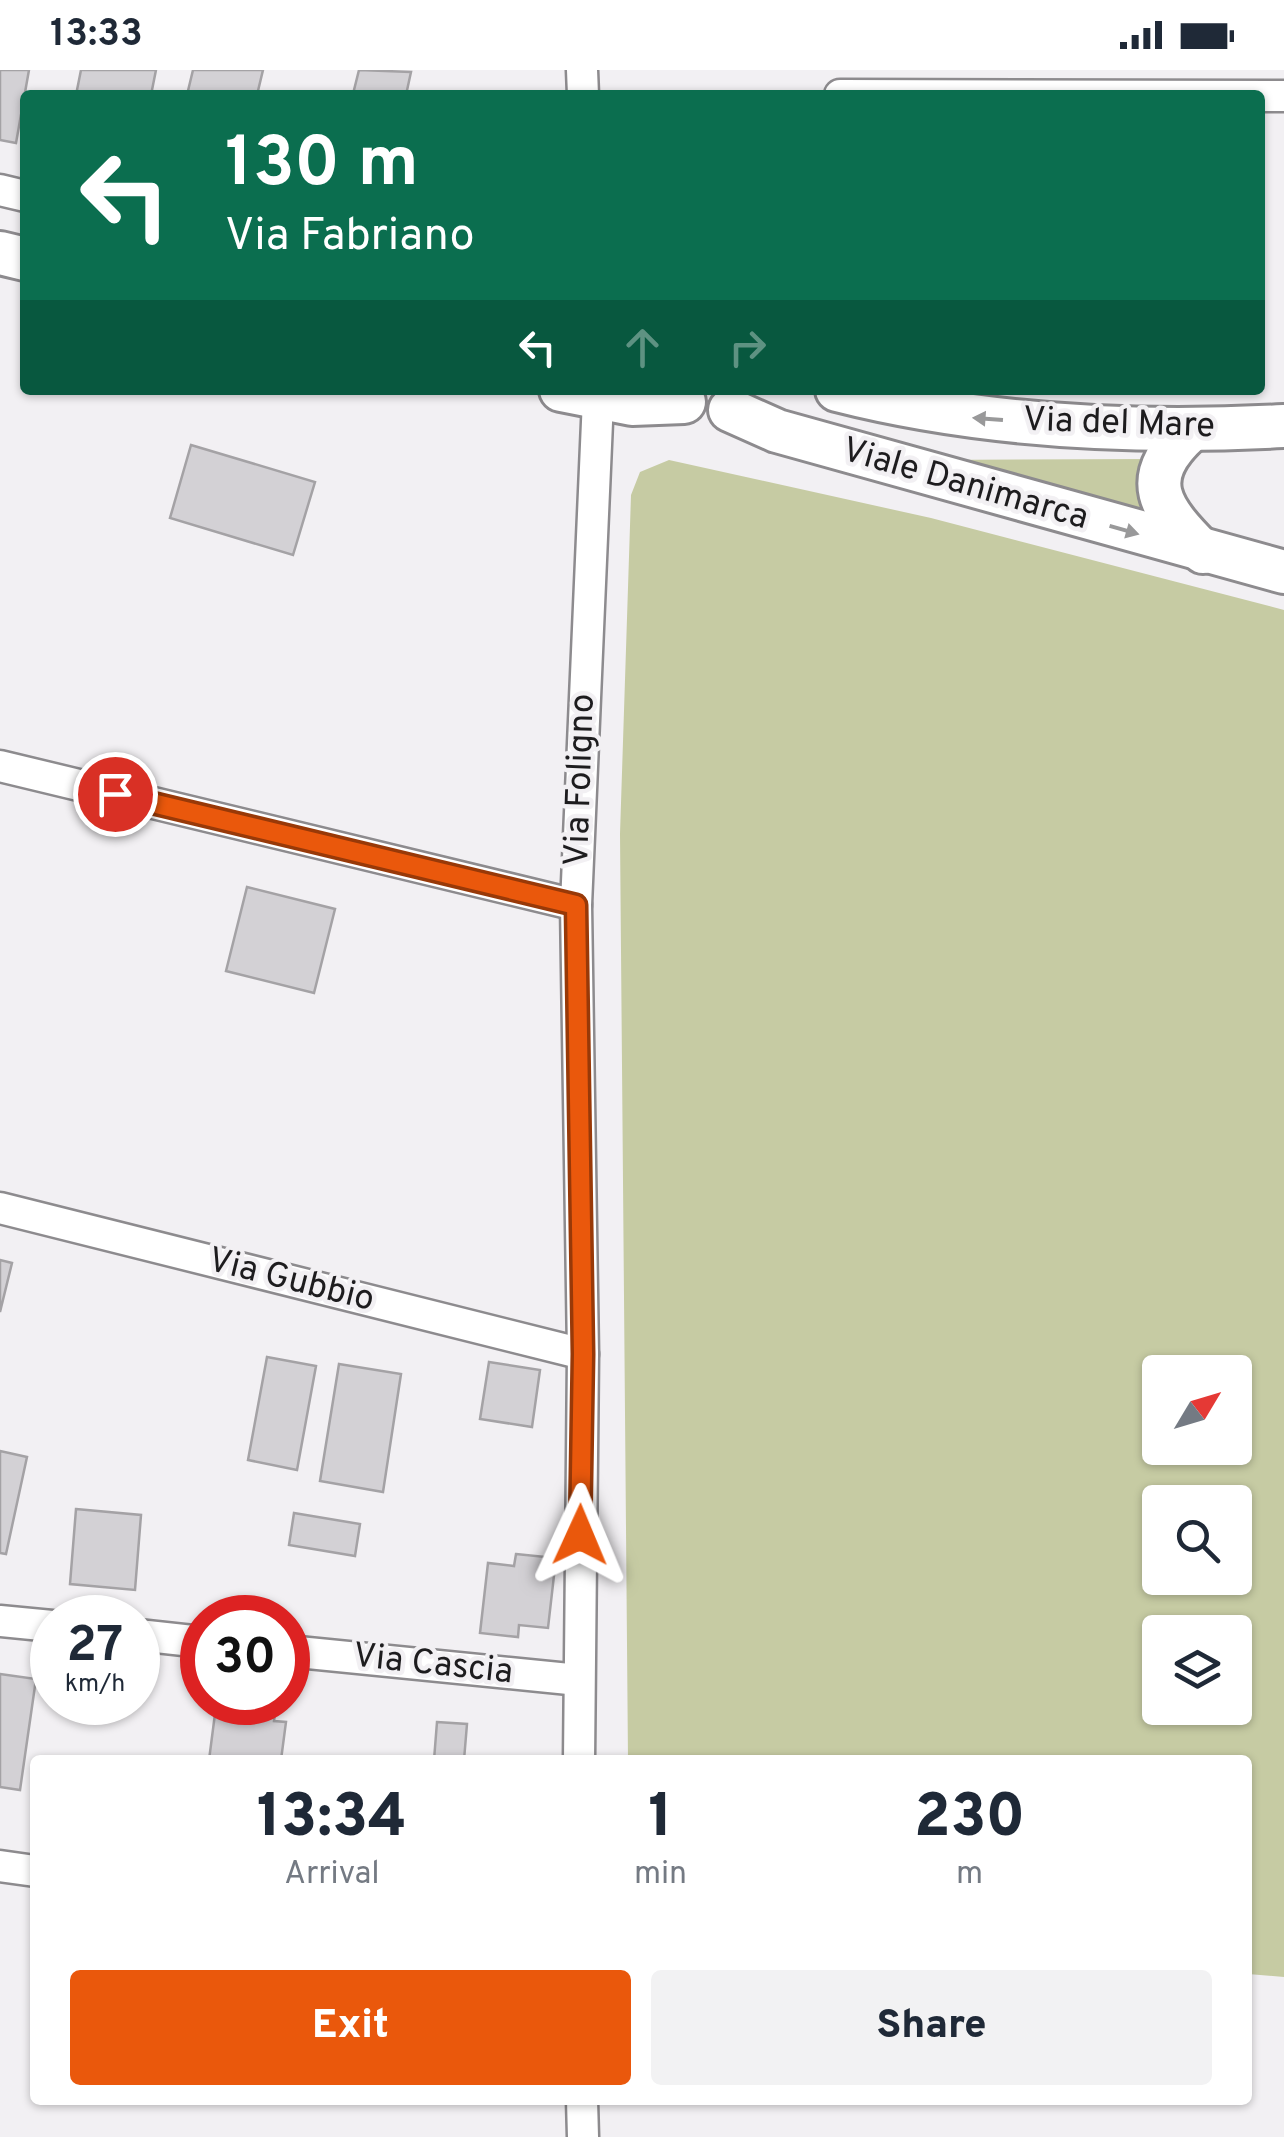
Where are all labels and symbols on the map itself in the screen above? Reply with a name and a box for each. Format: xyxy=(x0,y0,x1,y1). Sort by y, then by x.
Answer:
street label: Via del Mare xyxy=(1022,399,1216,449)
one-way arrow xyxy=(971,411,1003,427)
street label: Viale Danimarca xyxy=(837,429,1093,541)
one-way arrow xyxy=(1109,523,1140,538)
street label: Via Foligno xyxy=(556,693,606,867)
pin xyxy=(73,752,158,837)
street label: Via Gubbio xyxy=(203,1239,379,1323)
north arrow xyxy=(1142,1355,1252,1465)
position arrow xyxy=(528,1483,632,1587)
speed limit sign: 30 xyxy=(180,1595,310,1725)
street label: Via Cascia xyxy=(351,1635,515,1695)

